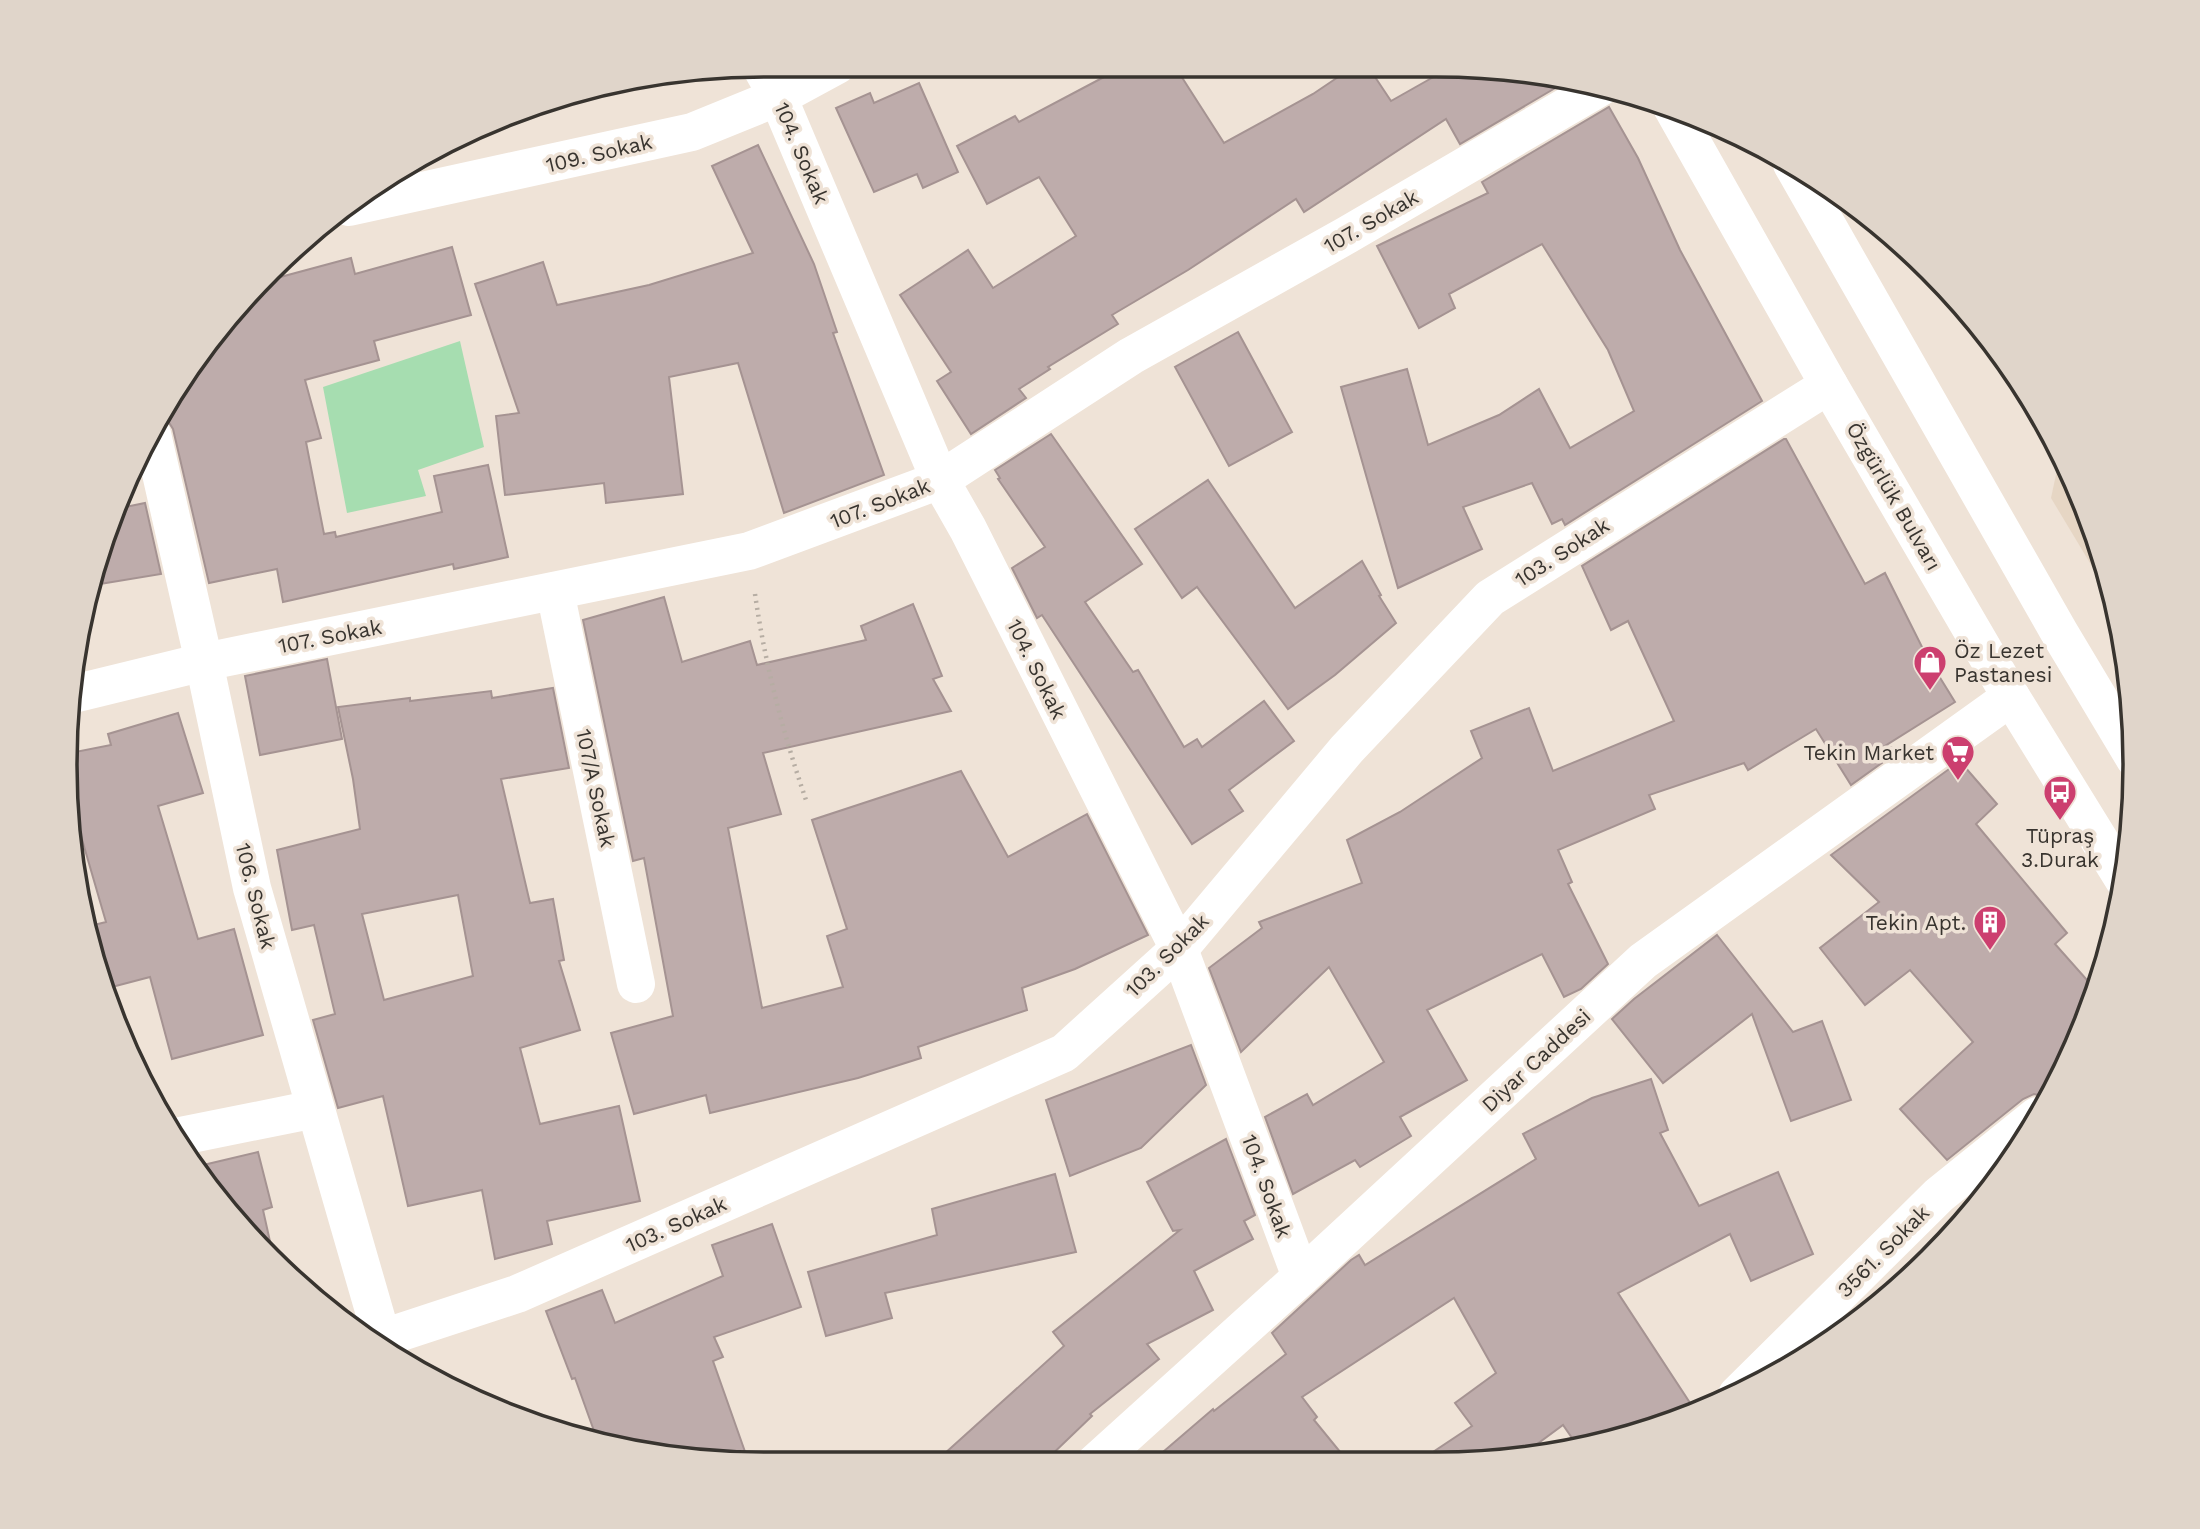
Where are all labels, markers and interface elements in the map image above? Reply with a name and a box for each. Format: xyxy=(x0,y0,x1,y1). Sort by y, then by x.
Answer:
street label: 104. Sokak xyxy=(769,98,835,208)
street label: 109. Sokak xyxy=(543,129,655,177)
street label: 107. Sokak xyxy=(1319,184,1423,258)
street label: Özgürlük Bulvarı xyxy=(1841,417,1947,575)
street label: 107. Sokak xyxy=(827,473,934,533)
street label: 103. Sokak xyxy=(1510,512,1614,592)
street label: 107. Sokak xyxy=(276,614,384,658)
street label: 104. Sokak xyxy=(1002,615,1072,723)
place label: Öz Lezet Pastanesi xyxy=(1954,638,2052,687)
shop icon: Öz Lezet Pastanesi xyxy=(1911,643,1949,692)
street label: 107/A Sokak xyxy=(571,727,621,850)
supermarket icon: Tekin Market xyxy=(1939,733,1977,782)
place label: Tekin Market xyxy=(1803,740,1934,765)
bus stop icon: Tüpraş 3.Durak xyxy=(2041,773,2079,822)
place label: Tüpraş 3.Durak xyxy=(2021,823,2099,872)
street label: 106. Sokak xyxy=(231,840,281,952)
building icon: Tekin Apt. xyxy=(1971,903,2009,952)
street label: 103. Sokak xyxy=(1120,908,1214,1002)
place label: Tekin Apt. xyxy=(1865,910,1966,935)
street label: Diyar Caddesi xyxy=(1476,1003,1596,1117)
street label: 104. Sokak xyxy=(1237,1131,1297,1241)
street label: 103. Sokak xyxy=(622,1191,730,1257)
street label: 3561. Sokak xyxy=(1832,1200,1934,1302)

